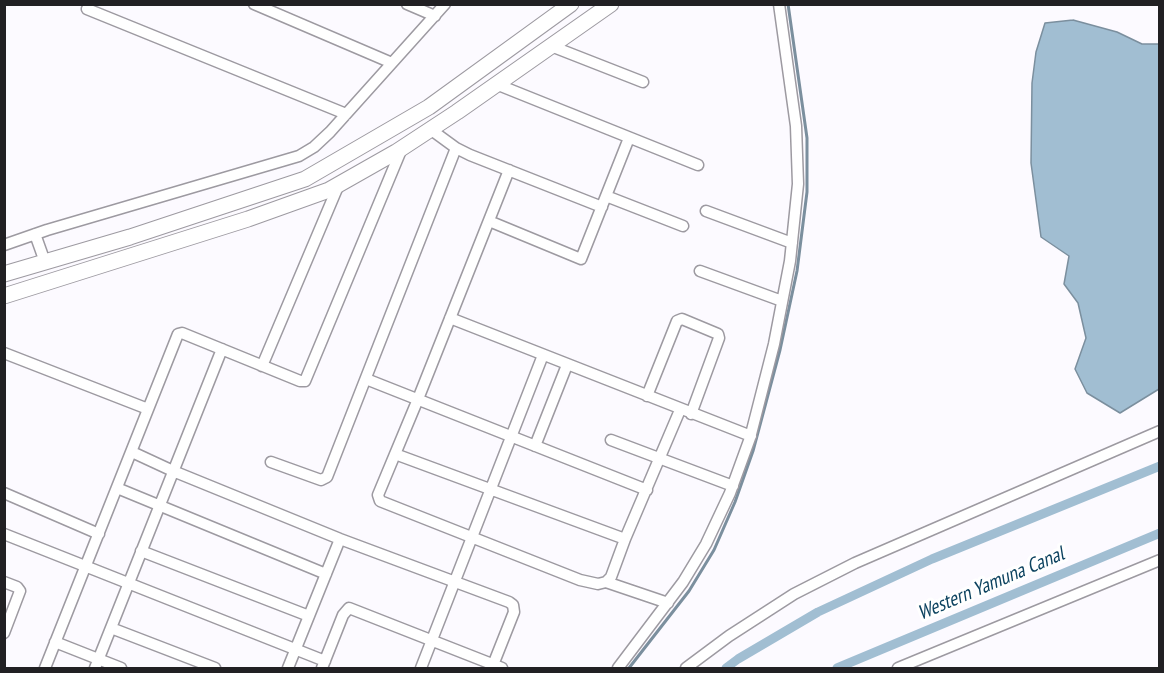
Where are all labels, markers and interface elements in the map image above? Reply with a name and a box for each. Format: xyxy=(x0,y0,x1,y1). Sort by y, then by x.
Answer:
water label: Western Yamuna Canal xyxy=(914,542,1068,626)

